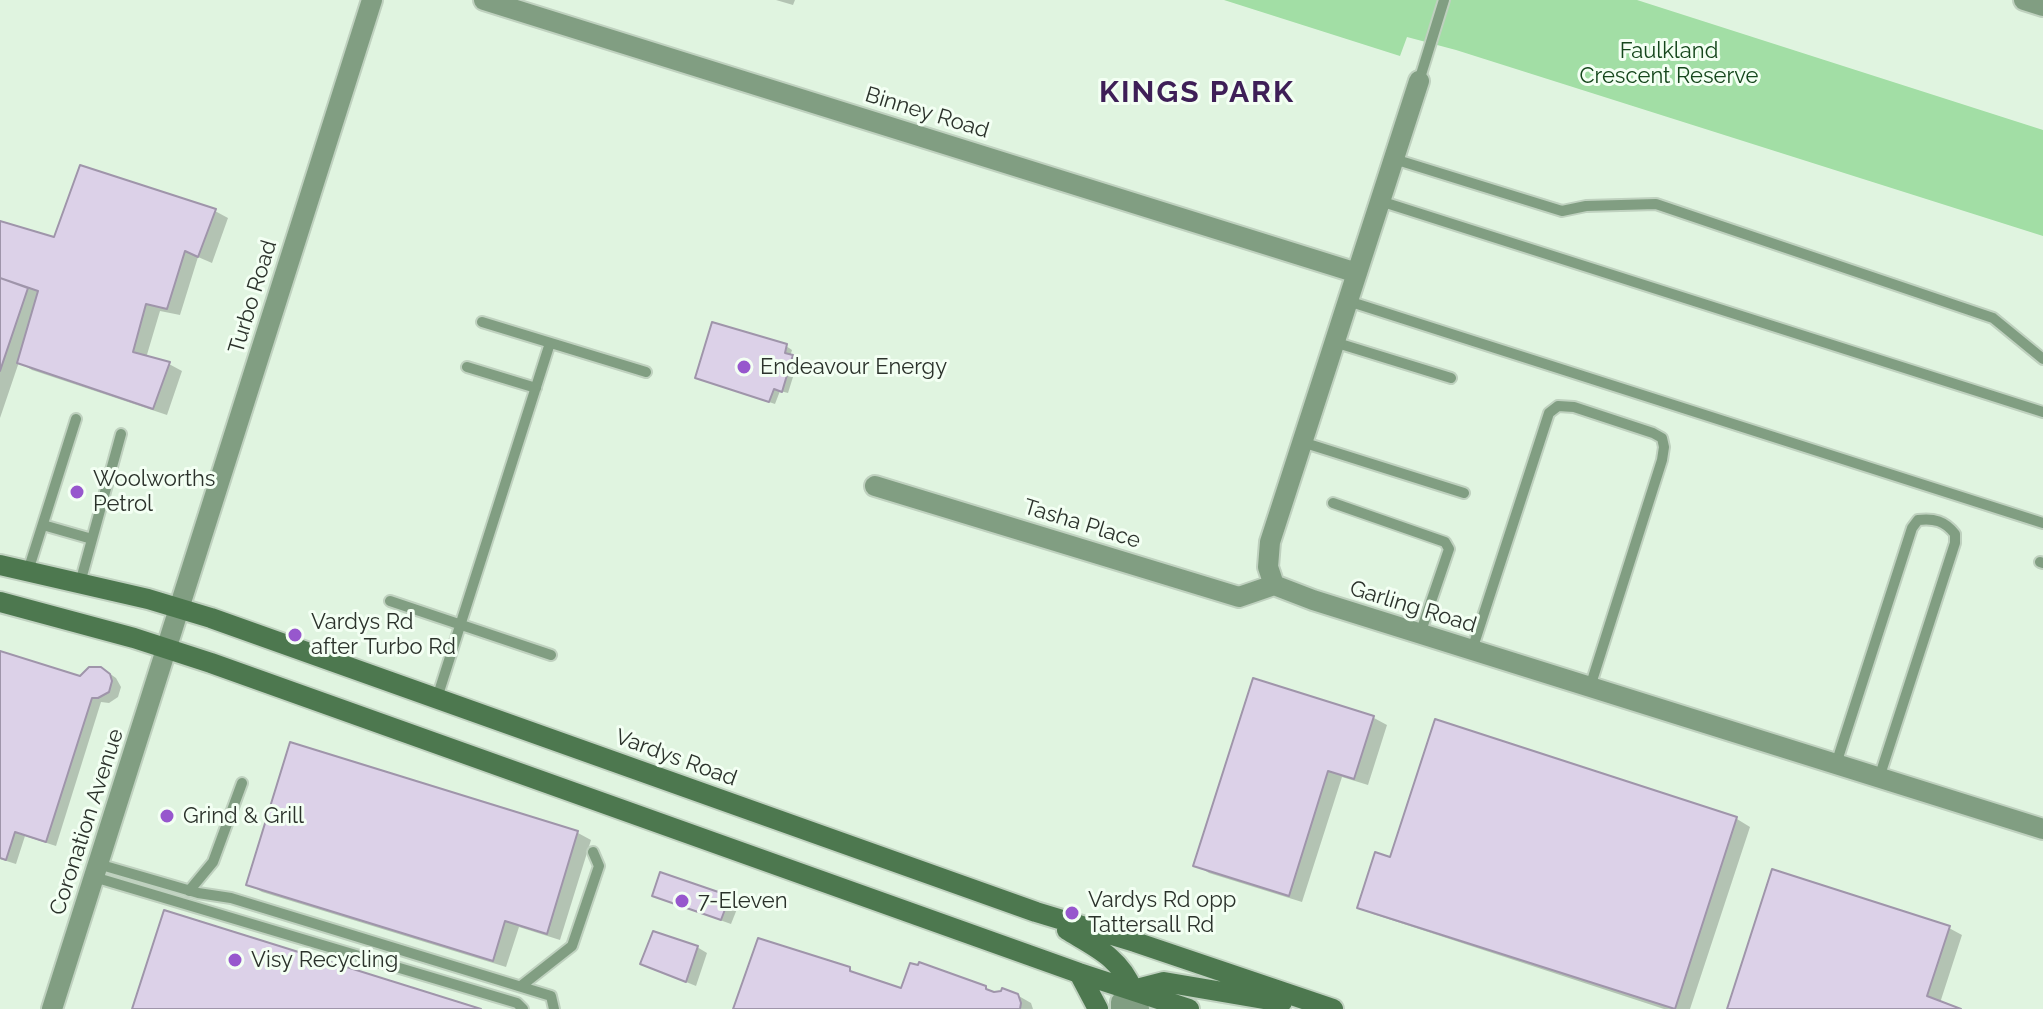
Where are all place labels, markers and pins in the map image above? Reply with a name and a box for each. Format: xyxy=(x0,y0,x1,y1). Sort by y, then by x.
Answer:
place label: Endeavour Energy xyxy=(760,354,947,380)
marker: Endeavour Energy xyxy=(735,358,753,376)
place label: Woolworths Petrol xyxy=(93,466,215,518)
marker: Woolworths Petrol xyxy=(68,483,86,501)
place label: Vardys Rd after Turbo Rd xyxy=(311,609,456,660)
marker: Vardys Rd after Turbo Rd xyxy=(286,626,304,644)
place label: Grind & Grill xyxy=(183,803,304,829)
marker: Grind & Grill xyxy=(158,807,176,825)
place label: Vardys Rd opp Tattersall Rd xyxy=(1088,887,1236,938)
place label: 7-Eleven xyxy=(698,888,787,914)
marker: 7-Eleven xyxy=(673,892,691,910)
marker: Vardys Rd opp Tattersall Rd xyxy=(1063,904,1081,922)
place label: Visy Recycling xyxy=(251,947,398,973)
marker: Visy Recycling xyxy=(226,951,244,969)

